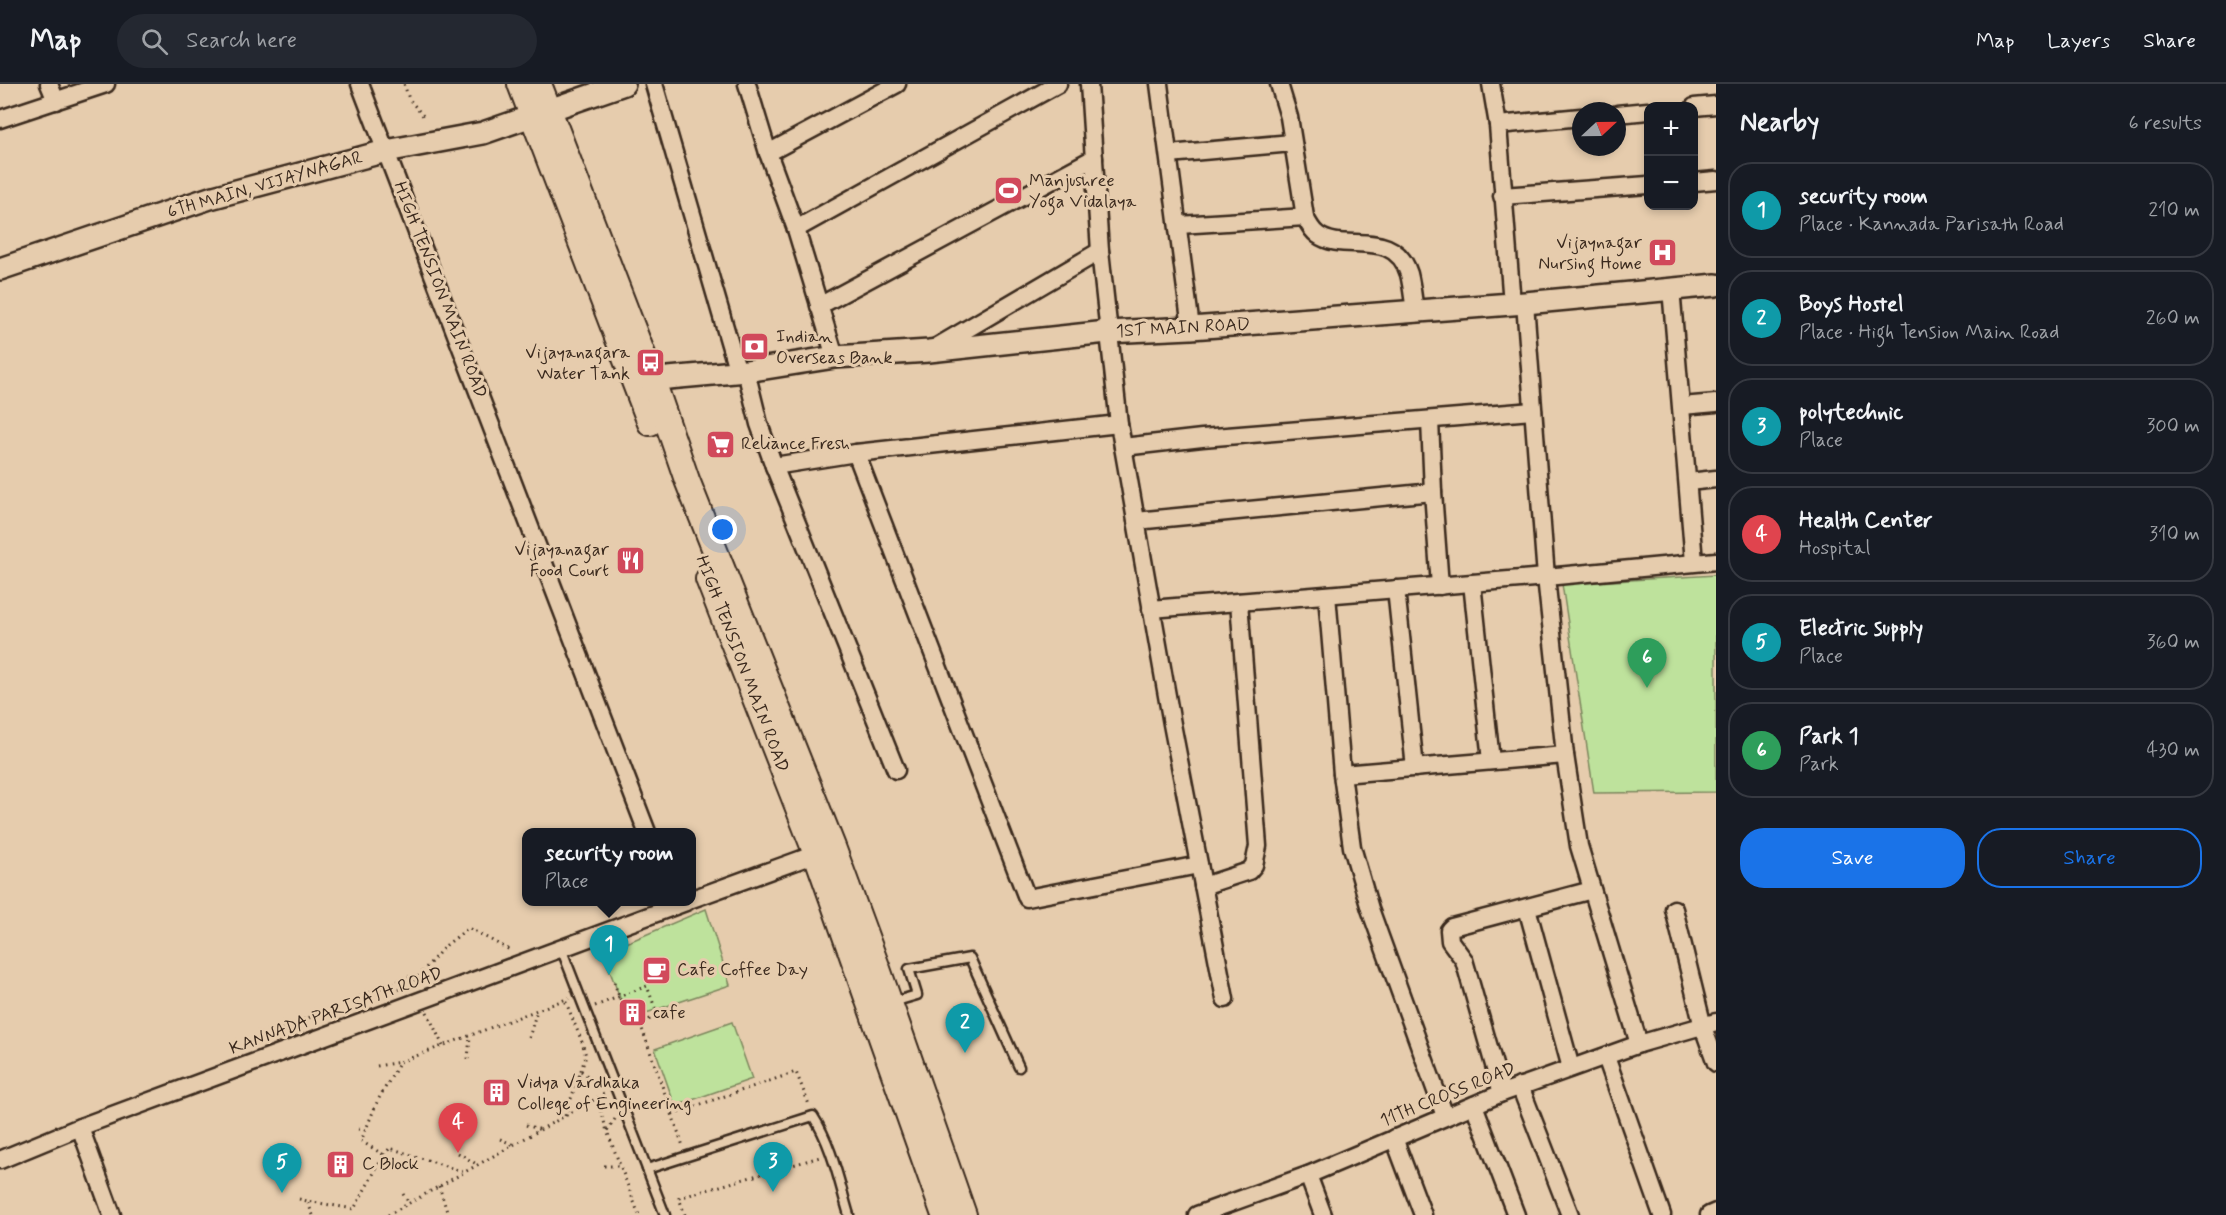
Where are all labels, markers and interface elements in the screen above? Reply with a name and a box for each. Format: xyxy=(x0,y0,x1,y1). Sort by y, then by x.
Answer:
search box xyxy=(117,14,537,68)
text: Map xyxy=(30,23,81,60)
icon: search xyxy=(138,25,171,58)
text: Search here xyxy=(186,27,297,55)
text: Map xyxy=(1976,27,2014,55)
text: Layers xyxy=(2047,27,2110,55)
text: Share xyxy=(2143,27,2196,55)
north arrow xyxy=(1572,102,1626,156)
map controls xyxy=(1644,102,1698,210)
button: + xyxy=(1644,102,1698,156)
text: Nearby xyxy=(1740,106,1819,140)
text: 6 results xyxy=(2129,110,2202,137)
street label: 6TH MAIN, VIJAYNAGAR xyxy=(165,146,365,224)
button: − xyxy=(1644,156,1698,210)
place label: Manjushree Yoga Vidalaya xyxy=(1029,169,1137,216)
sports icon: Manjushree Yoga Vidalaya xyxy=(992,175,1024,207)
street label: HIGH TENSION MAIN ROAD xyxy=(388,178,492,402)
text: security room xyxy=(1799,183,1928,211)
text: 1 xyxy=(1757,197,1766,224)
text: 210 m xyxy=(2148,197,2200,224)
text: Place · Kannada Parisath Road xyxy=(1799,211,2064,238)
place label: Vijaynagar Nursing Home xyxy=(1538,231,1643,278)
hospital icon: Vijaynagar Nursing Home xyxy=(1647,237,1679,269)
text: Boys Hostel xyxy=(1799,291,1903,319)
text: 2 xyxy=(1757,305,1766,332)
text: 260 m xyxy=(2146,305,2200,332)
street label: 1ST MAIN ROAD xyxy=(1115,313,1251,343)
text: Place · High Tension Main Road xyxy=(1799,319,2059,346)
place label: Indian Overseas Bank xyxy=(776,325,893,370)
bank icon: Indian Overseas Bank xyxy=(739,331,771,363)
place label: Vijayanagara Water Tank xyxy=(525,341,630,386)
bus stop icon: Vijayanagara Water Tank xyxy=(635,347,667,379)
text: polytechnic xyxy=(1799,399,1903,427)
text: 3 xyxy=(1757,413,1766,440)
text: 300 m xyxy=(2146,413,2200,440)
text: Place xyxy=(1799,427,1843,454)
supermarket icon: Reliance Fresh xyxy=(704,428,736,460)
place label: Reliance Fresh xyxy=(741,432,850,456)
text: Health Center xyxy=(1799,507,1933,535)
your location xyxy=(708,515,737,544)
text: 4 xyxy=(1756,521,1767,548)
text: 310 m xyxy=(2149,521,2200,548)
text: Hospital xyxy=(1799,535,1870,562)
place label: Vijayanagar Food Court xyxy=(514,538,610,583)
restaurant icon: Vijayanagar Food Court xyxy=(614,544,646,576)
street label: HIGH TENSION MAIN ROAD xyxy=(690,552,794,776)
text: Electric supply xyxy=(1799,615,1923,643)
text: 5 xyxy=(1756,629,1768,656)
text: 360 m xyxy=(2147,629,2200,656)
pin: 6 xyxy=(1628,638,1666,688)
text: Place xyxy=(1799,643,1843,670)
text: Park 1 xyxy=(1799,723,1859,751)
text: 6 xyxy=(1756,737,1767,764)
text: 430 m xyxy=(2147,737,2200,764)
text: Park xyxy=(1799,751,1839,778)
popup xyxy=(522,828,696,906)
button: Save xyxy=(1740,828,1965,888)
button: Share xyxy=(1977,828,2202,888)
text: security room xyxy=(545,840,673,868)
text: Place xyxy=(545,868,589,895)
pin: 1 xyxy=(590,926,628,975)
cafe icon: Cafe Coffee Day xyxy=(640,954,672,986)
place label: Cafe Coffee Day xyxy=(677,958,808,982)
street label: KANNADA PARISATH ROAD xyxy=(226,961,446,1061)
building icon: cafe xyxy=(616,997,648,1029)
place label: cafe xyxy=(653,1001,686,1025)
pin: 2 xyxy=(946,1004,984,1053)
street label: 11TH CROSS ROAD xyxy=(1377,1057,1519,1133)
place label: Vidya Vardhaka College of Engineering xyxy=(517,1071,691,1117)
building icon: Vidya Vardhaka College of Engineering xyxy=(480,1077,512,1109)
pin: 4 xyxy=(438,1104,478,1153)
pin: 3 xyxy=(754,1142,792,1192)
pin: 5 xyxy=(262,1144,302,1193)
building icon: C Block xyxy=(325,1148,357,1180)
place label: C Block xyxy=(362,1152,419,1176)

